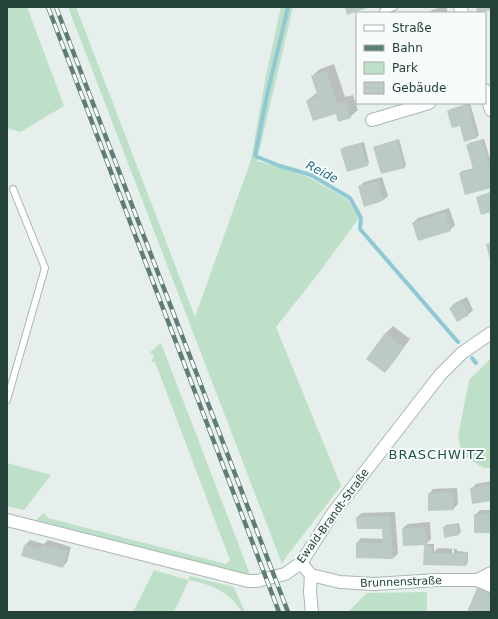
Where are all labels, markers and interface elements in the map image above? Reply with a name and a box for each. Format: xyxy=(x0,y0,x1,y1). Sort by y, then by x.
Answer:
legend xyxy=(356,12,486,104)
text: Straße xyxy=(392,21,432,35)
text: Bahn xyxy=(392,41,423,55)
text: Park xyxy=(392,61,418,75)
text: Gebäude xyxy=(392,81,446,95)
water label: Reide xyxy=(304,158,340,186)
district label: BRASCHWITZ xyxy=(389,447,485,462)
street label: Ewald-Brandt-Straße xyxy=(294,466,372,566)
street label: Brunnenstraße xyxy=(360,574,442,590)

